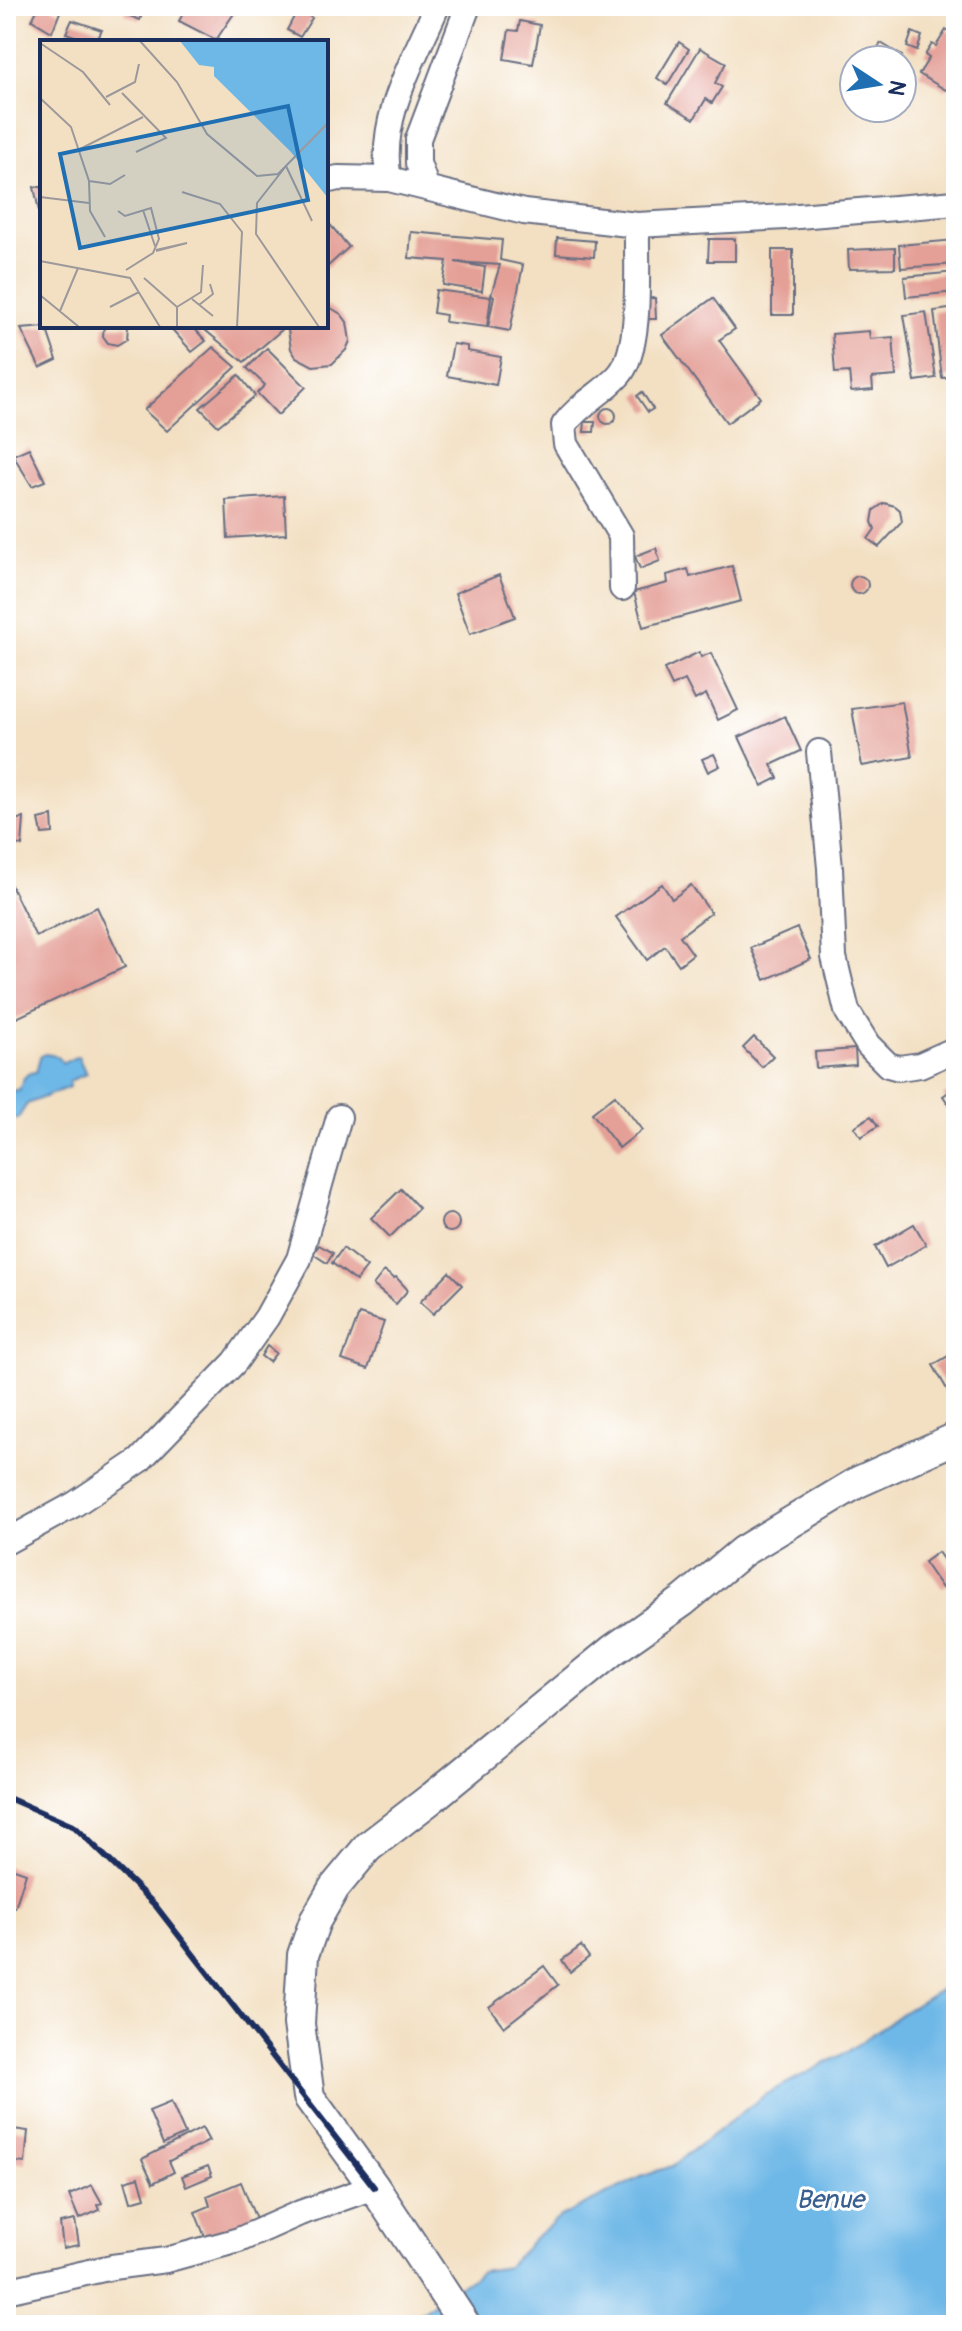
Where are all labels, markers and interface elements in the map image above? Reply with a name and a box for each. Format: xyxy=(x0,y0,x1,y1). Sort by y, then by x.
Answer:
inset map xyxy=(40,40,328,328)
north arrow xyxy=(838,44,918,124)
text: N xyxy=(881,78,912,98)
water label: Benue xyxy=(796,2184,866,2216)

